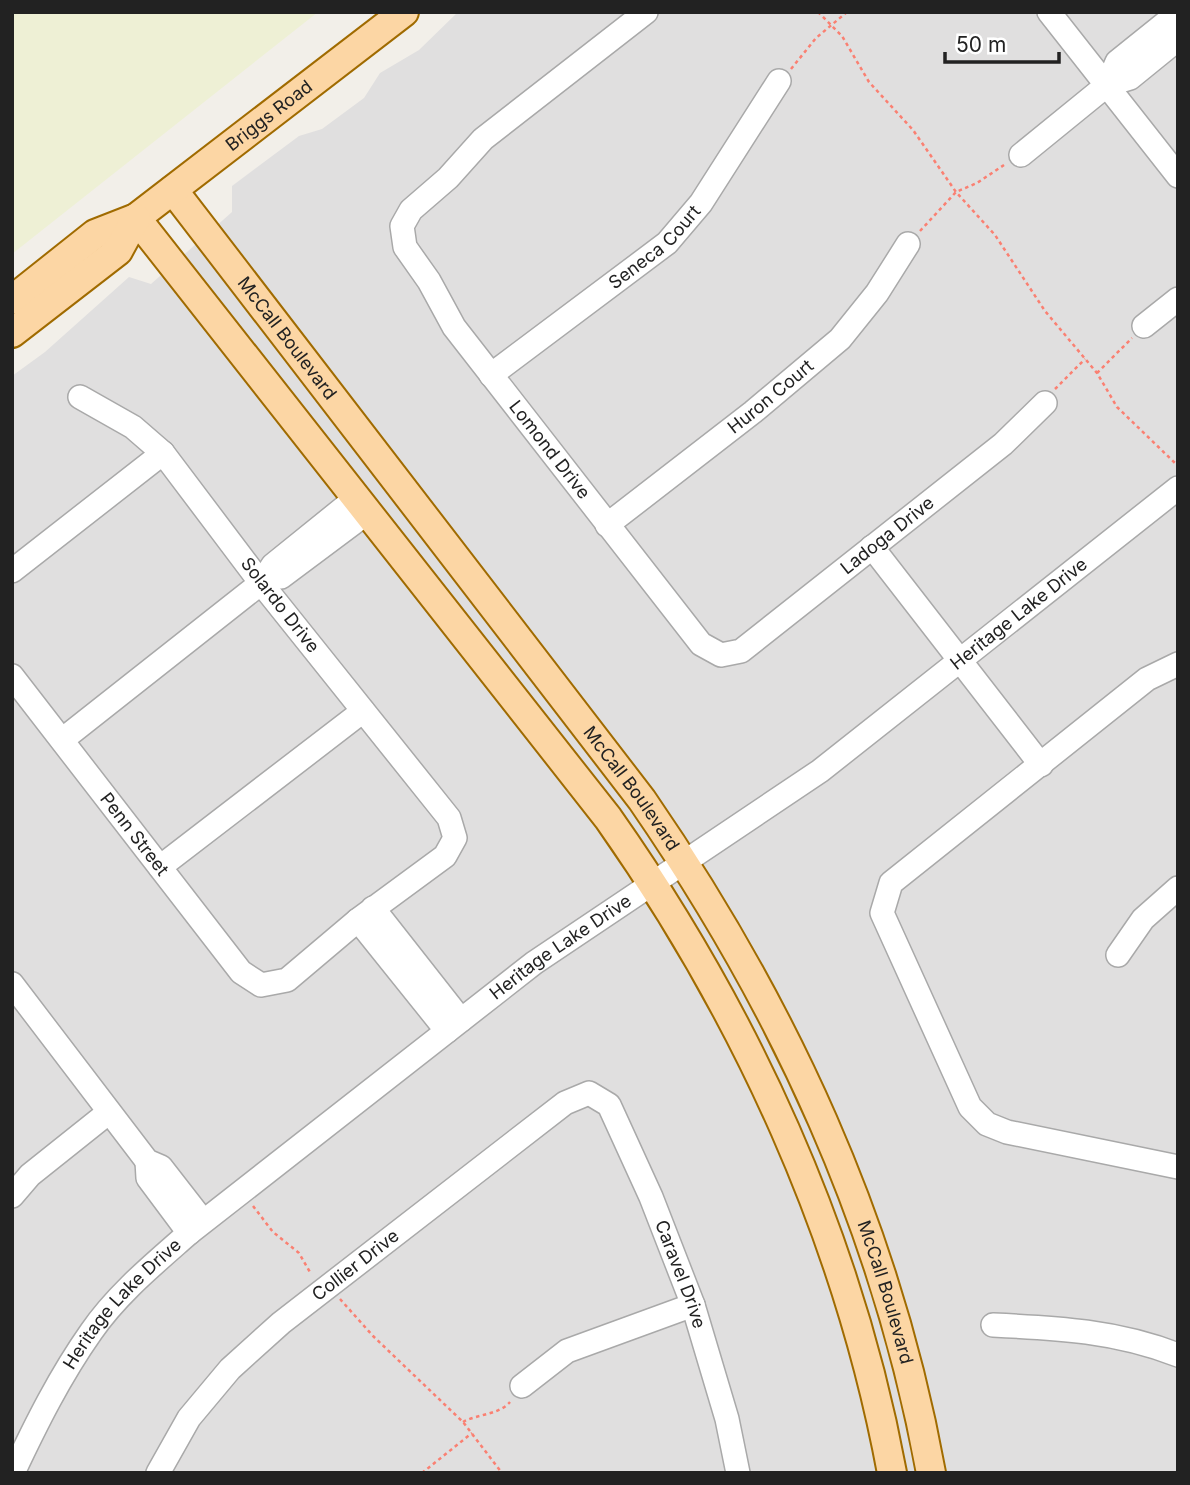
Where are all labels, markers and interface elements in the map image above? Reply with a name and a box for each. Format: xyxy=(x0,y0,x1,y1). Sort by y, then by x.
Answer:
scale bar xyxy=(945,21,1059,65)
text: 50 m xyxy=(956,32,1006,57)
street label: Briggs Road xyxy=(221,75,316,155)
street label: Seneca Court xyxy=(604,201,705,293)
street label: McCall Boulevard xyxy=(234,272,341,403)
street label: Huron Court xyxy=(723,355,817,438)
street label: Lomond Drive xyxy=(505,396,595,503)
street label: Ladoga Drive xyxy=(836,492,938,578)
street label: Solardo Drive xyxy=(237,553,324,656)
street label: Heritage Lake Drive xyxy=(946,553,1091,674)
street label: McCall Boulevard xyxy=(579,722,684,855)
street label: Penn Street xyxy=(96,788,173,880)
street label: Heritage Lake Drive xyxy=(485,890,635,1004)
street label: Caravel Drive xyxy=(651,1217,710,1331)
street label: McCall Boulevard xyxy=(854,1218,918,1366)
street label: Collier Drive xyxy=(308,1225,403,1305)
street label: Heritage Lake Drive xyxy=(58,1234,185,1373)

